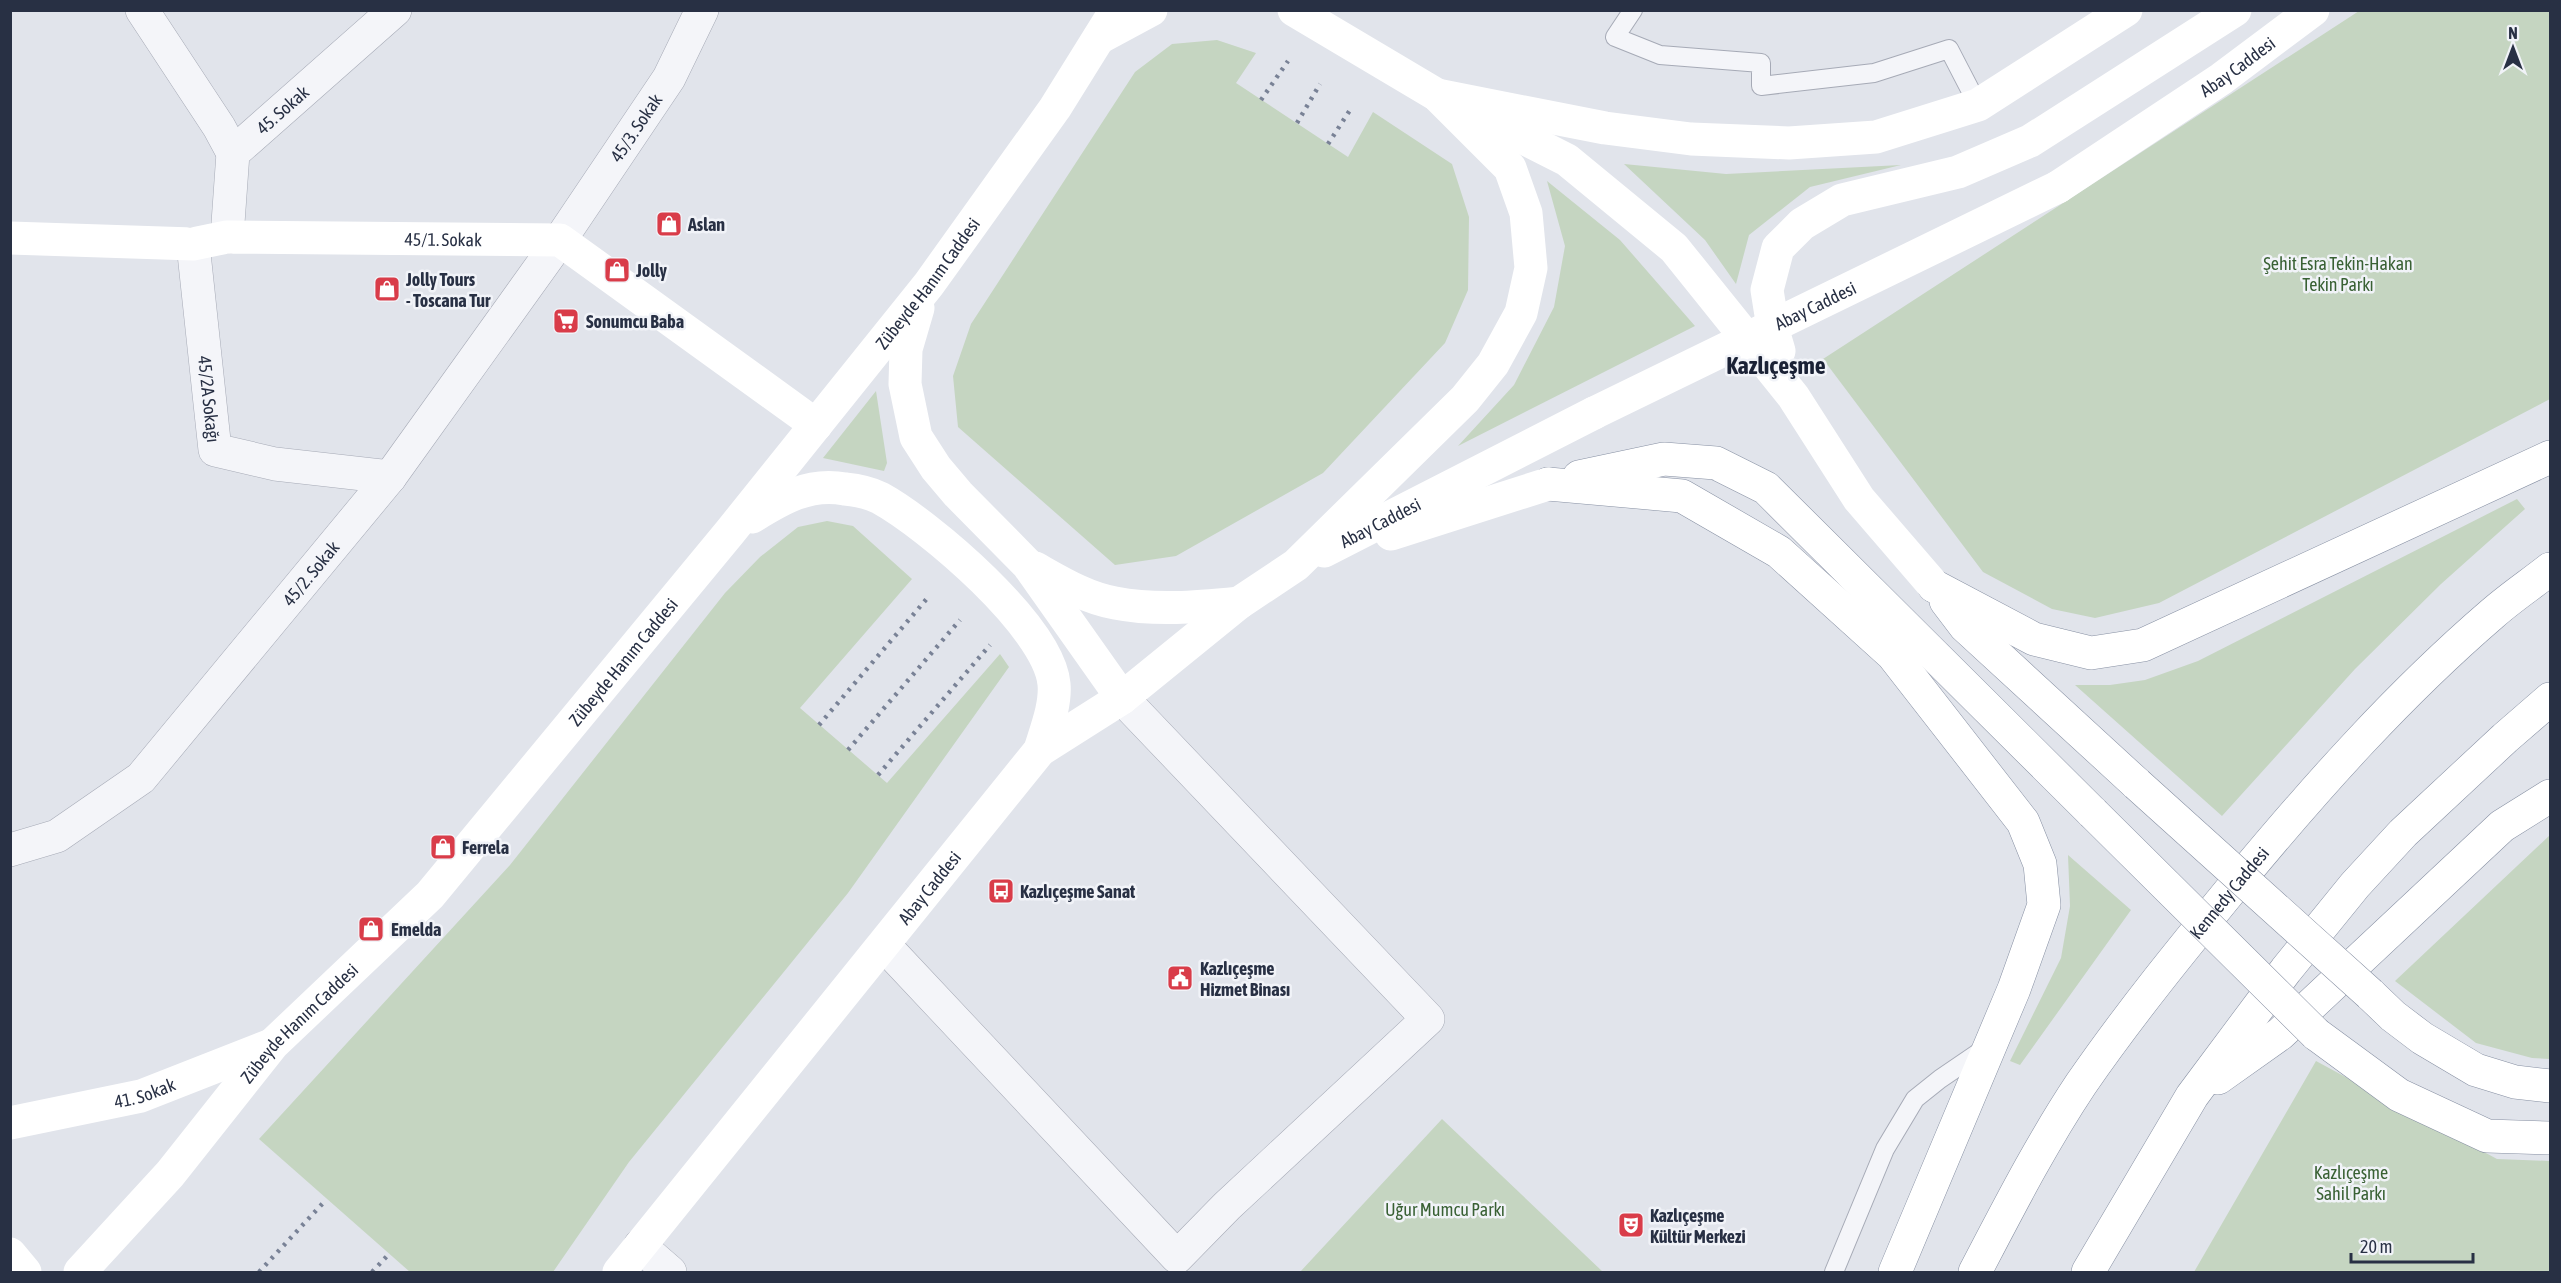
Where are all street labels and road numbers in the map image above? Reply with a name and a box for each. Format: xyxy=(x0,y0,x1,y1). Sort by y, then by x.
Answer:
street label: Abay Caddesi xyxy=(2196,32,2279,101)
street label: 45. Sokak xyxy=(252,81,313,138)
street label: 45/3. Sokak xyxy=(605,89,666,166)
street label: Zübeyde Hanım Caddesi xyxy=(871,213,984,353)
street label: 45/1. Sokak xyxy=(404,228,482,250)
street label: Abay Caddesi xyxy=(1771,277,1859,334)
street label: 45/2A Sokağı xyxy=(195,355,225,443)
street label: Abay Caddesi xyxy=(1336,493,1424,552)
street label: 45/2. Sokak xyxy=(278,537,343,610)
street label: Zübeyde Hanım Caddesi xyxy=(564,594,682,730)
street label: Kennedy Caddesi xyxy=(2185,842,2273,943)
street label: Abay Caddesi xyxy=(893,847,965,928)
street label: Zübeyde Hanım Caddesi xyxy=(236,959,362,1087)
street label: 41. Sokak xyxy=(112,1073,178,1112)

